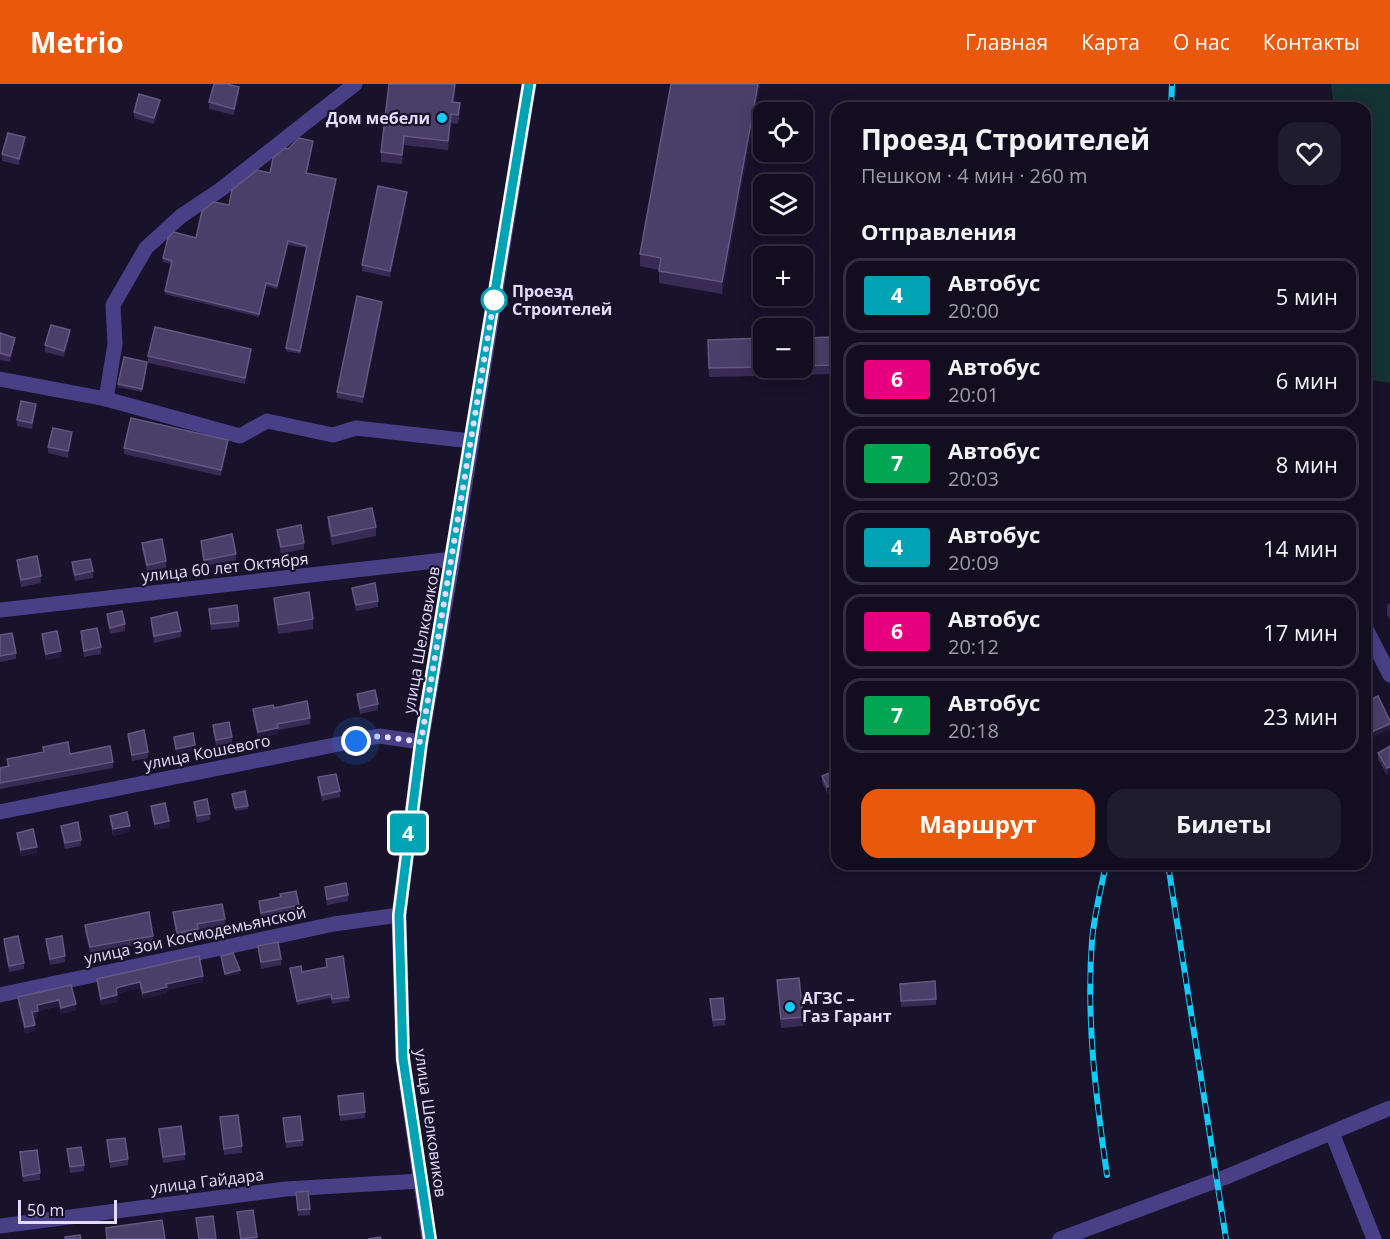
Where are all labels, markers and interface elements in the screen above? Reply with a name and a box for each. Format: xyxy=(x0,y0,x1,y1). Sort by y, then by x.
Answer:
text: Metrio xyxy=(30,23,124,61)
text: Главная xyxy=(965,28,1048,56)
text: Карта xyxy=(1081,28,1140,56)
text: О нас xyxy=(1173,28,1230,56)
text: Контакты xyxy=(1263,28,1360,56)
map controls xyxy=(753,102,813,378)
button: locate xyxy=(753,102,813,162)
place label: Дом мебели xyxy=(326,107,430,129)
marker: Дом мебели xyxy=(435,111,449,125)
text: Проезд Строителей xyxy=(861,120,1150,158)
button: heart xyxy=(1278,122,1341,185)
text: Пешком · 4 мин · 260 m xyxy=(861,162,1088,189)
button: layers xyxy=(753,174,813,234)
text: Отправления xyxy=(861,216,1017,246)
button: + xyxy=(753,246,813,306)
text: Автобус xyxy=(948,267,1040,297)
place label: Проезд Строителей xyxy=(512,280,612,320)
text: 4 xyxy=(891,281,903,309)
text: 5 мин xyxy=(1276,281,1338,311)
marker: Проезд Строителей xyxy=(481,287,507,313)
text: 20:00 xyxy=(948,297,999,324)
button: − xyxy=(753,318,813,378)
text: Автобус xyxy=(948,351,1040,381)
text: 6 xyxy=(891,365,903,393)
text: 6 мин xyxy=(1276,365,1338,395)
text: 20:01 xyxy=(948,381,999,408)
text: Автобус xyxy=(948,435,1040,465)
text: 7 xyxy=(891,449,903,477)
text: 8 мин xyxy=(1276,449,1338,479)
text: 20:03 xyxy=(948,465,999,492)
text: Автобус xyxy=(948,519,1040,549)
text: 4 xyxy=(891,533,903,561)
text: 14 мин xyxy=(1263,533,1338,563)
street label: улица 60 лет Октября xyxy=(140,547,310,587)
text: 20:09 xyxy=(948,549,999,576)
street label: улица Шелковиков xyxy=(397,565,445,715)
text: Автобус xyxy=(948,603,1040,633)
text: 6 xyxy=(891,617,903,645)
text: 17 мин xyxy=(1263,617,1338,647)
text: 20:12 xyxy=(948,633,999,660)
text: Автобус xyxy=(948,687,1040,717)
text: 7 xyxy=(891,701,903,729)
text: 23 мин xyxy=(1263,701,1338,731)
text: 20:18 xyxy=(948,717,999,744)
your location xyxy=(341,726,371,756)
street label: улица Кошевого xyxy=(142,729,272,775)
button: Маршрут xyxy=(861,789,1095,858)
button: Билеты xyxy=(1107,789,1341,858)
line badge: 4 xyxy=(388,814,428,852)
text: 4 xyxy=(402,819,414,847)
street label: улица Зои Космодемьянской xyxy=(82,901,308,969)
place label: АГЗС – Газ Гарант xyxy=(802,987,892,1027)
marker: АГЗС – Газ Гарант xyxy=(783,1000,797,1014)
street label: улица Шелковиков xyxy=(410,1048,452,1198)
street label: улица Гайдара xyxy=(149,1163,265,1199)
scale bar xyxy=(18,1197,117,1224)
text: 50 m xyxy=(27,1199,64,1221)

